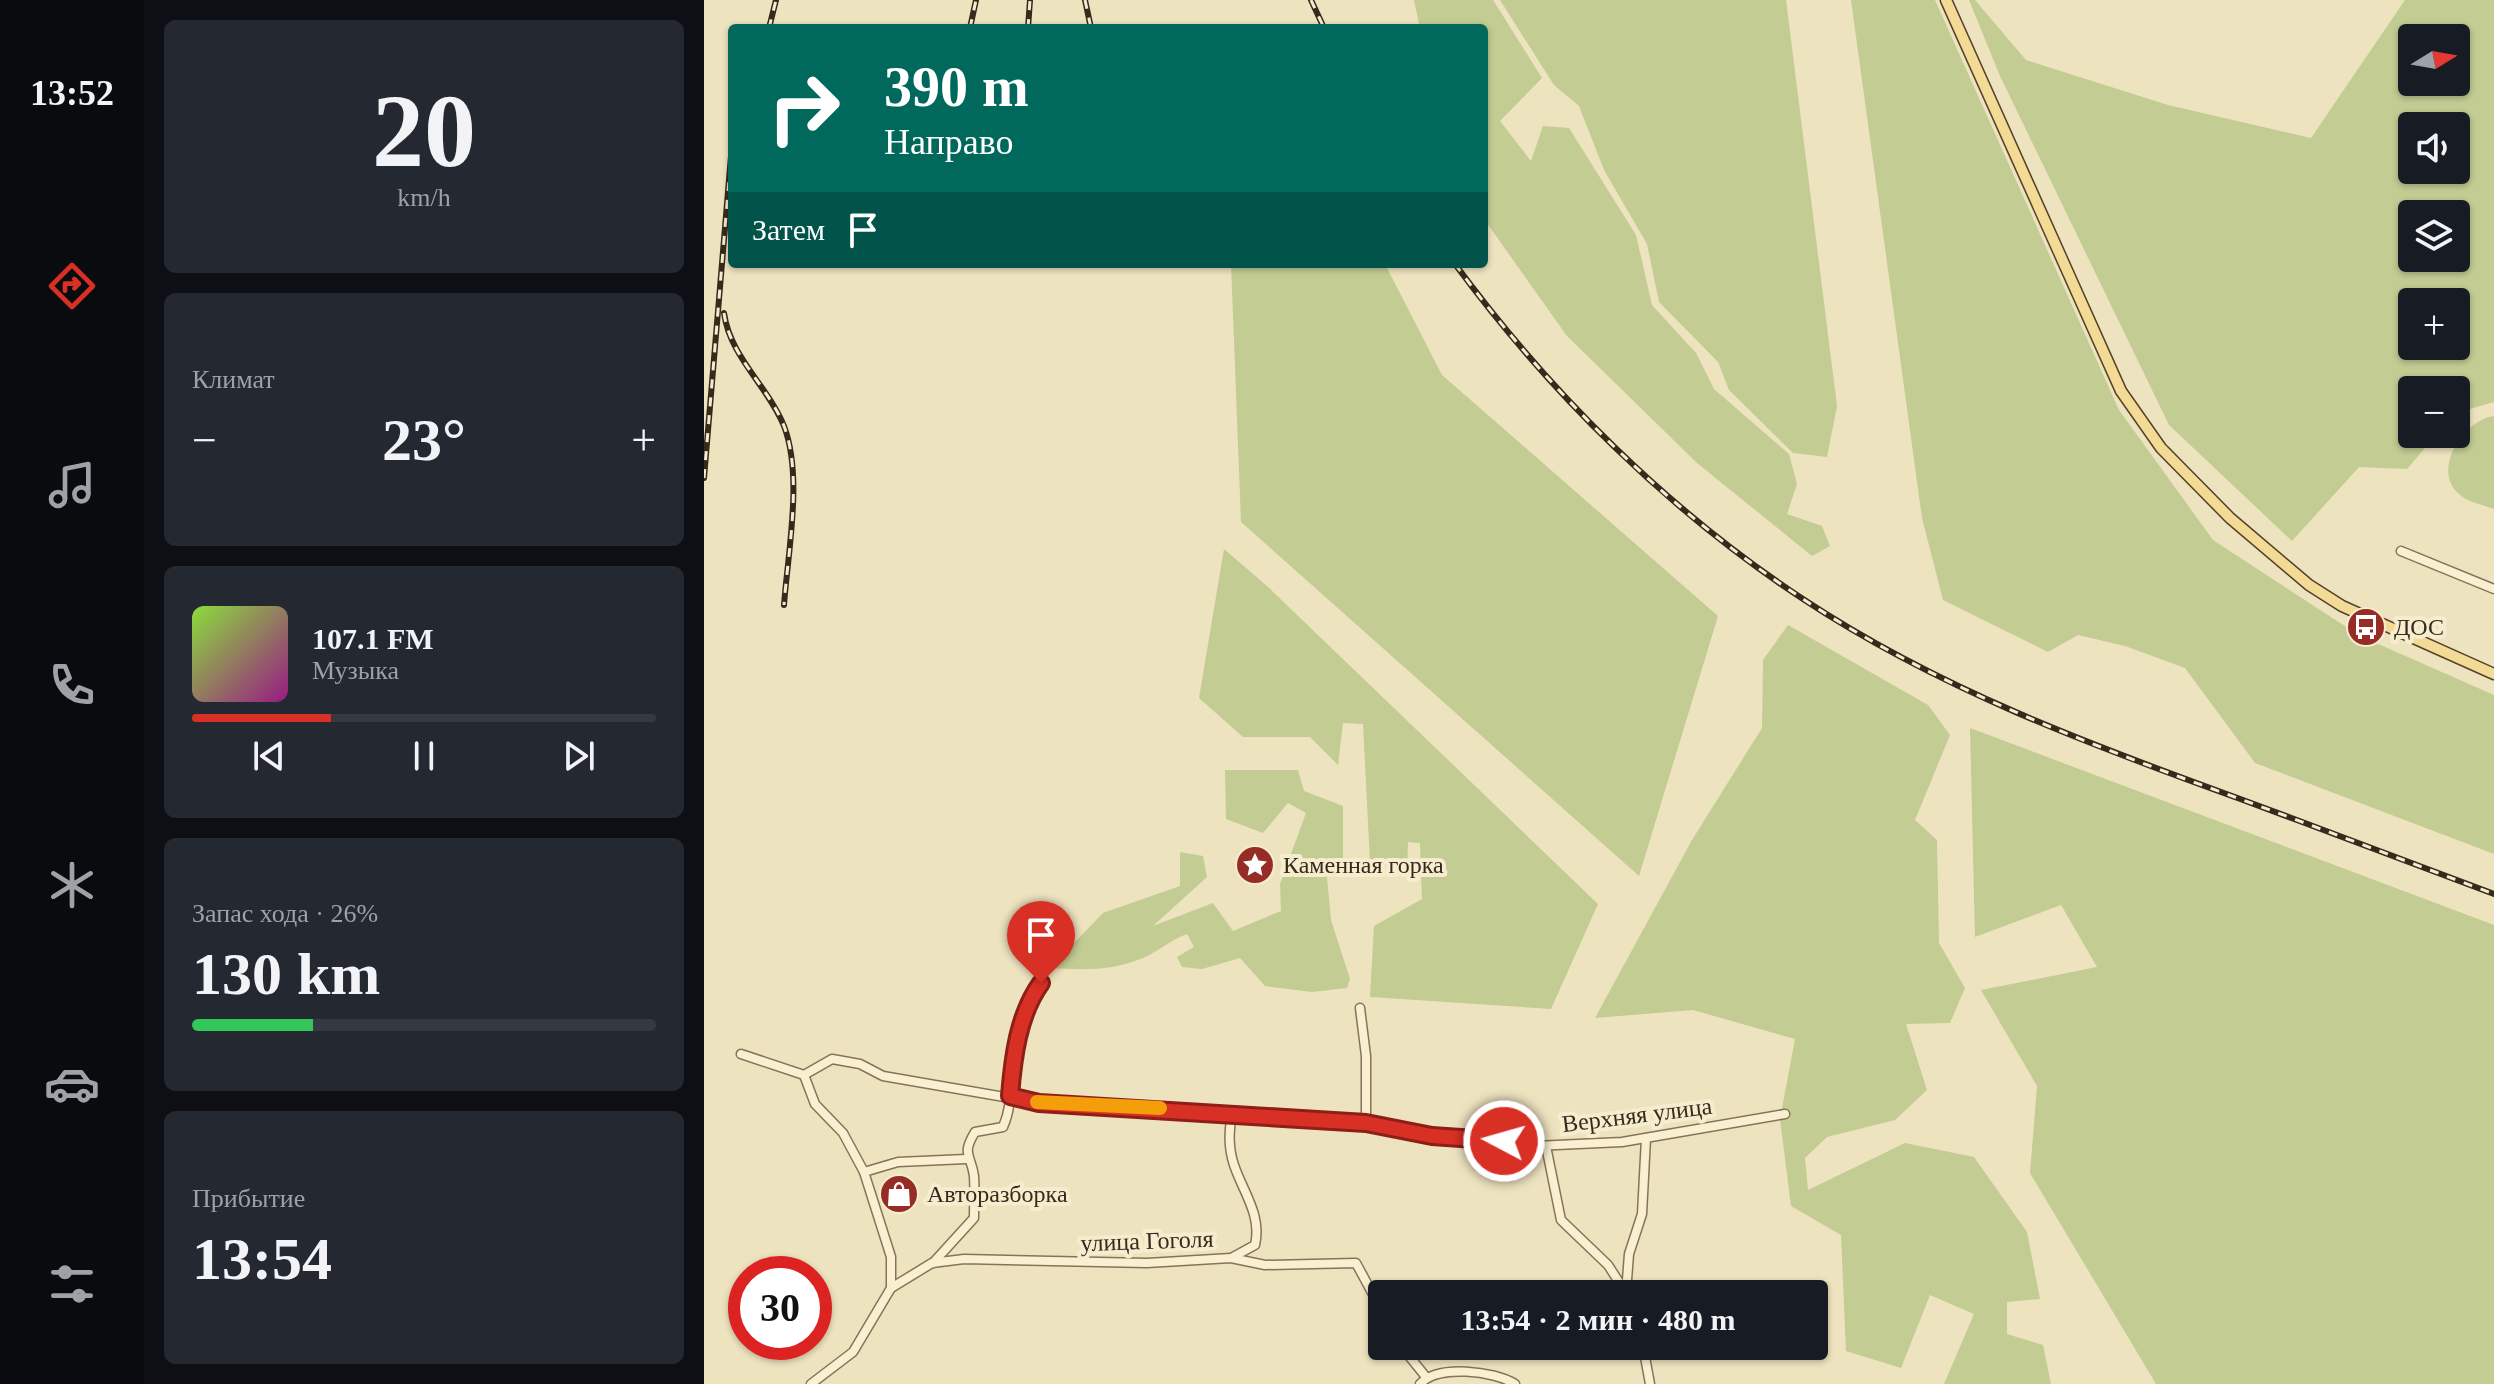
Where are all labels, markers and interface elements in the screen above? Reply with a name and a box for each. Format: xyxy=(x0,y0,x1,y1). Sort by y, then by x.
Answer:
north arrow xyxy=(2398,24,2470,96)
map controls xyxy=(2398,24,2470,448)
icon: right xyxy=(752,56,856,160)
text: 390 m xyxy=(884,56,1029,118)
text: 13:52 xyxy=(30,73,114,113)
text: 20 xyxy=(372,73,476,188)
button: sound xyxy=(2398,112,2470,184)
text: Направо xyxy=(884,122,1014,162)
text: km/h xyxy=(397,183,451,212)
button: layers xyxy=(2398,200,2470,272)
icon: arrive xyxy=(841,208,885,252)
text: Затем xyxy=(752,213,825,246)
icon: directions xyxy=(44,258,100,314)
button: + xyxy=(2398,288,2470,360)
text: Климат xyxy=(192,365,275,394)
button: − xyxy=(2398,376,2470,448)
text: 23° xyxy=(382,407,466,473)
text: − xyxy=(192,416,217,465)
text: + xyxy=(631,416,656,465)
icon: music xyxy=(44,457,100,513)
bus stop icon: ДОС xyxy=(2345,606,2387,648)
place label: ДОС xyxy=(2394,614,2444,640)
text: 107.1 FM xyxy=(312,622,434,655)
text: Музыка xyxy=(312,656,399,685)
icon: phone xyxy=(44,657,100,713)
icon: previous xyxy=(247,734,291,778)
icon: pause xyxy=(402,734,446,778)
icon: next xyxy=(557,734,601,778)
place icon: Каменная горка xyxy=(1234,844,1276,886)
place label: Каменная горка xyxy=(1283,852,1444,878)
icon: climate xyxy=(44,857,100,913)
text: Запас хода · 26% xyxy=(192,899,378,928)
pin xyxy=(1007,901,1075,983)
icon: arrive xyxy=(1019,913,1063,957)
text: 130 km xyxy=(192,941,380,1007)
icon: car xyxy=(44,1056,100,1112)
street label: Верхняя улица xyxy=(1561,1093,1714,1137)
position arrow xyxy=(1462,1099,1546,1183)
shop icon: Авторазборка xyxy=(878,1173,920,1215)
place label: Авторазборка xyxy=(927,1181,1068,1207)
text: Прибытие xyxy=(192,1184,305,1213)
text: 13:54 xyxy=(192,1226,332,1292)
street label: улица Гоголя xyxy=(1080,1226,1214,1256)
icon: filters xyxy=(44,1256,100,1312)
speed limit sign: 30 xyxy=(728,1256,832,1360)
text: 13:54 · 2 мин · 480 m xyxy=(1461,1303,1736,1336)

